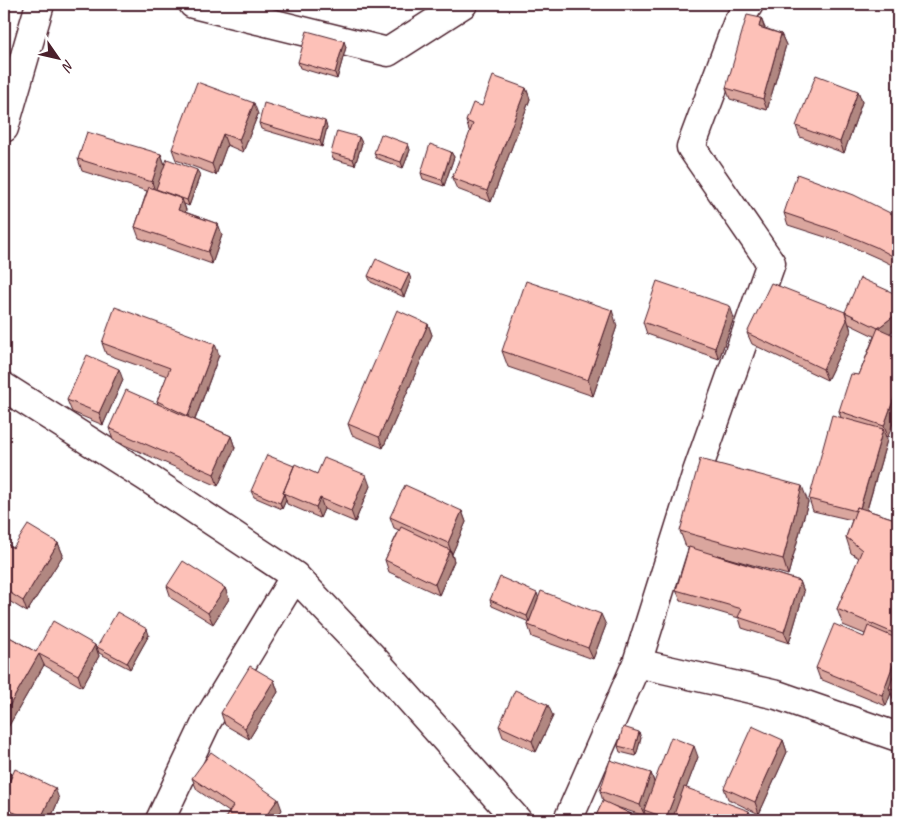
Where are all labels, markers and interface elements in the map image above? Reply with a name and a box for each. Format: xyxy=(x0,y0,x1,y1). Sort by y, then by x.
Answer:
north arrow xyxy=(32,32,82,82)
text: N xyxy=(58,57,78,75)

